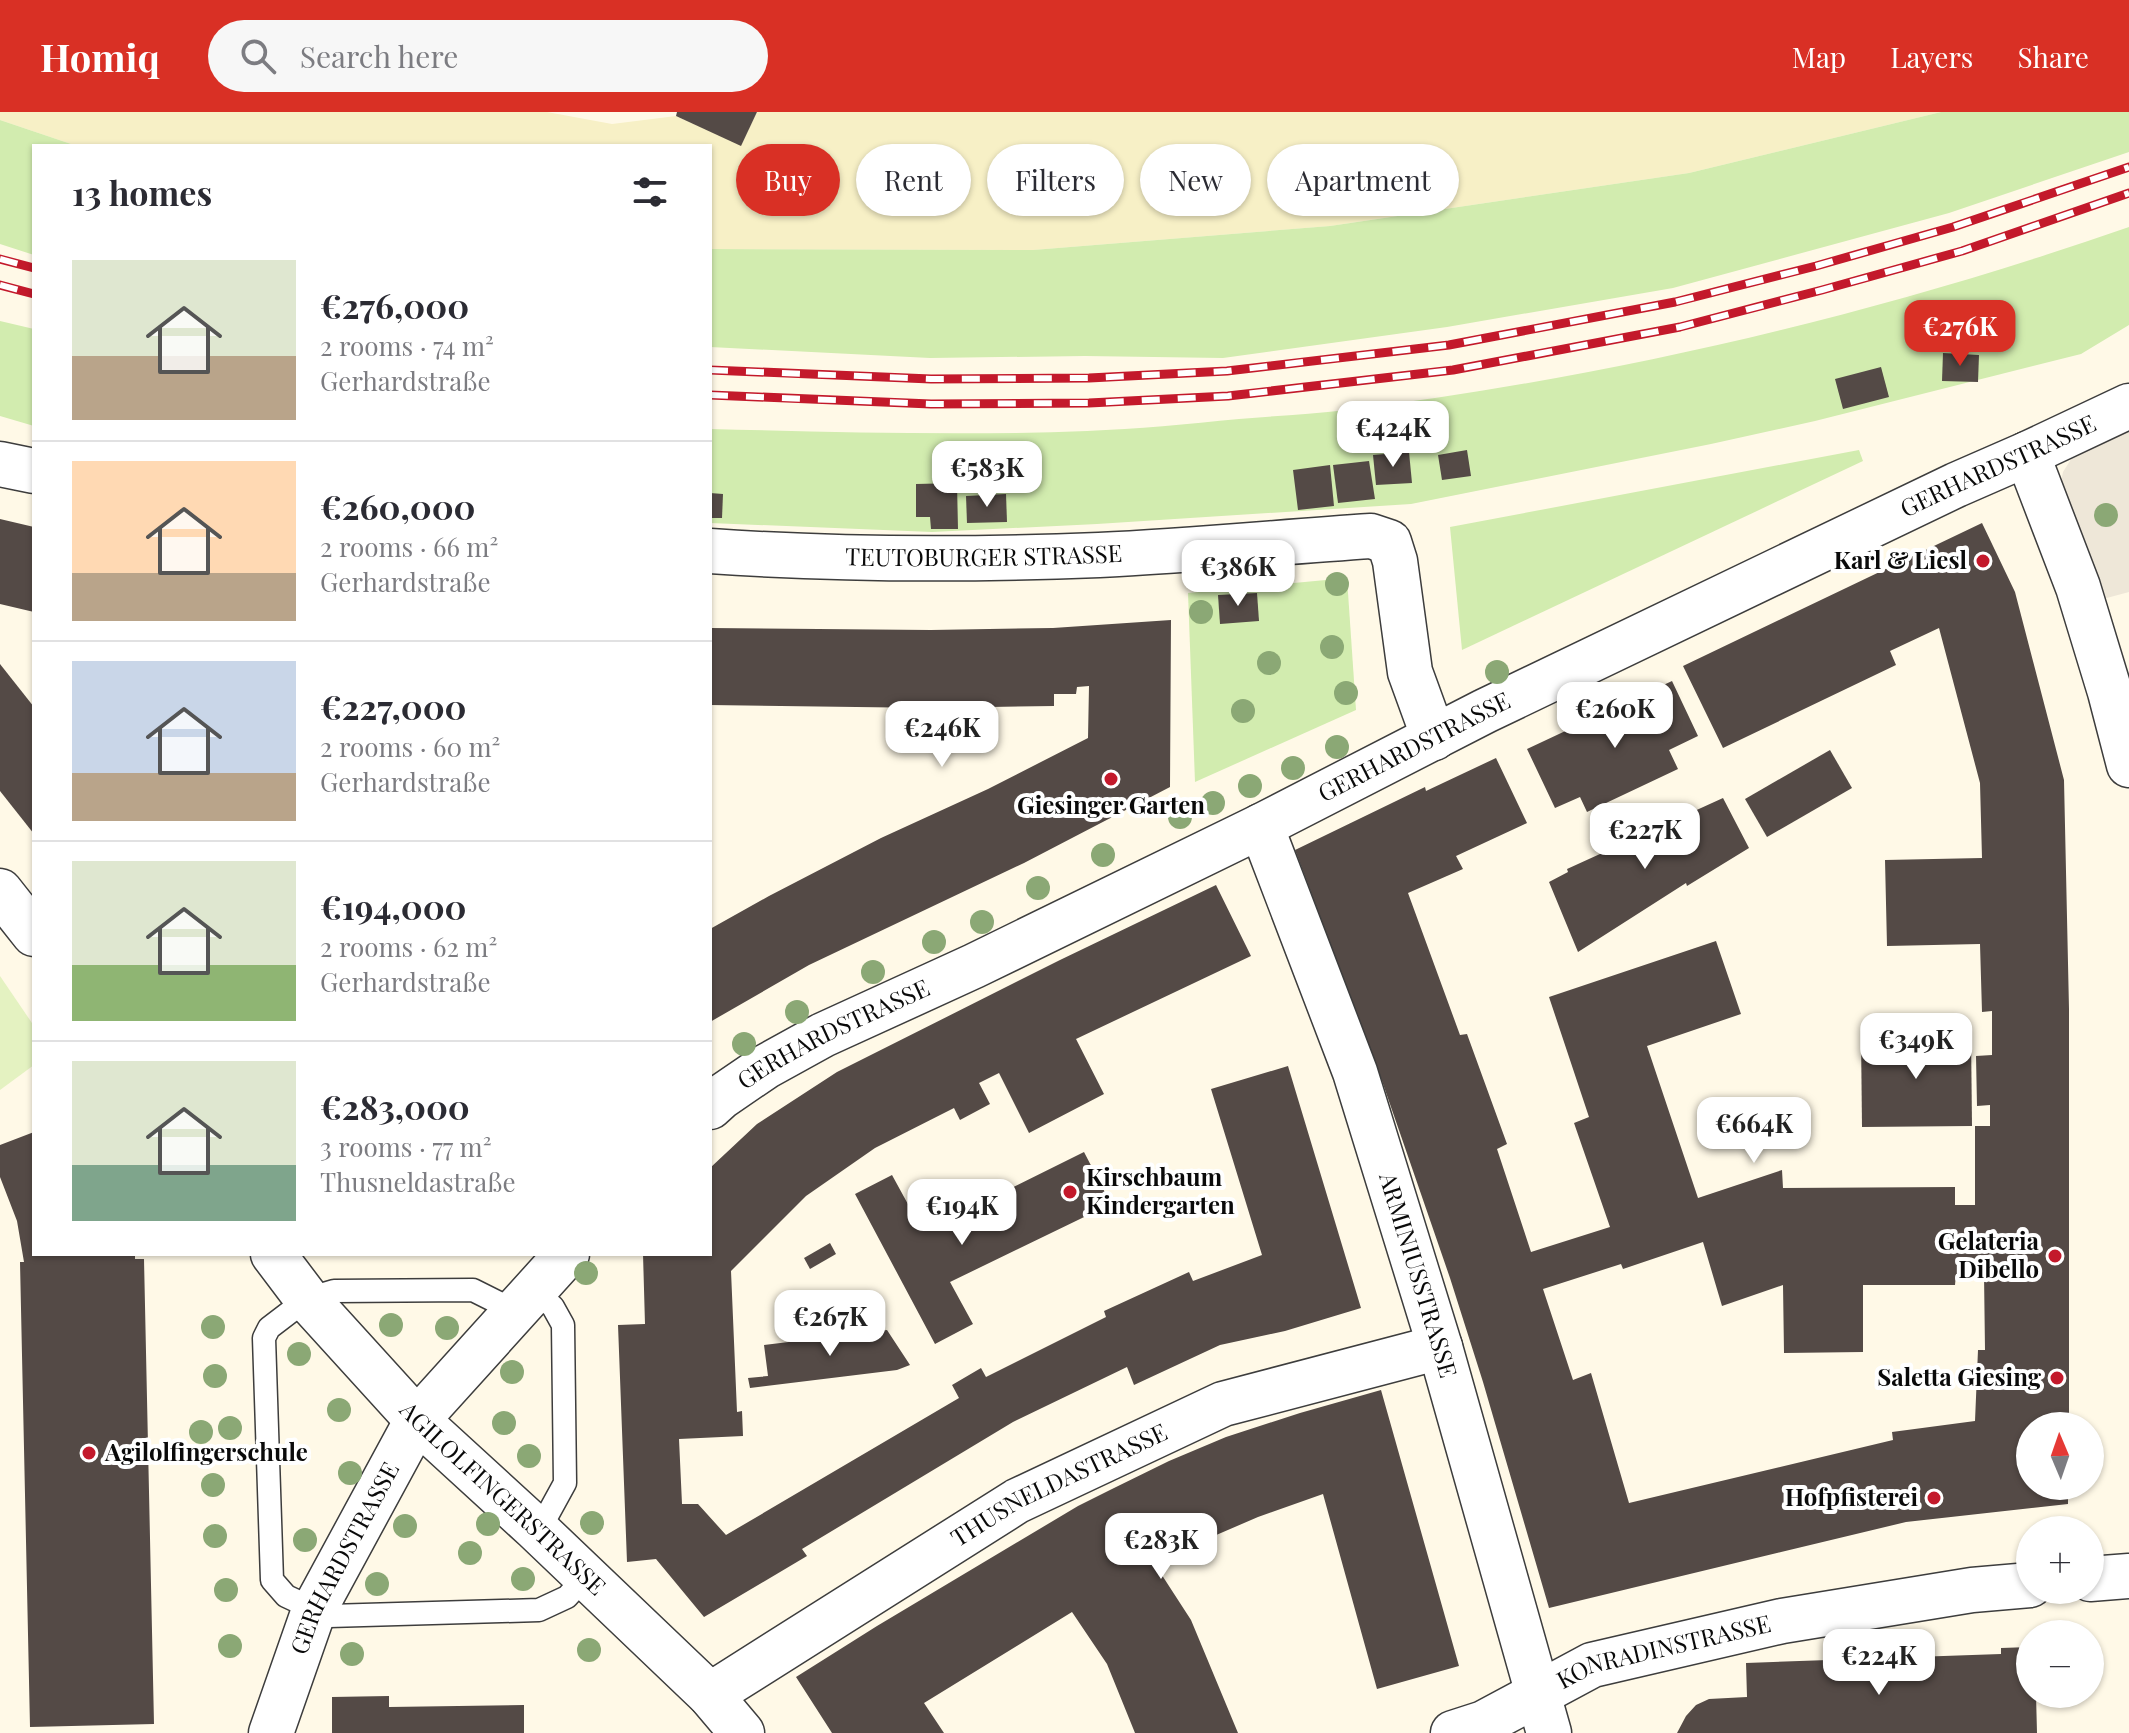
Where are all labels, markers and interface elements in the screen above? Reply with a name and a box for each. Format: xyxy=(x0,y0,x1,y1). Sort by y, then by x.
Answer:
search box xyxy=(208,20,768,92)
text: Homiq xyxy=(40,31,160,82)
icon: search xyxy=(236,34,280,78)
text: Search here xyxy=(300,36,458,76)
text: Map xyxy=(1792,38,1846,75)
text: Layers xyxy=(1890,38,1973,75)
text: Share xyxy=(2017,38,2089,75)
chip: Buy xyxy=(736,144,840,216)
chip: Rent xyxy=(856,144,971,216)
chip: Filters xyxy=(987,144,1124,216)
chip: New xyxy=(1140,144,1251,216)
chip: Apartment xyxy=(1267,144,1459,216)
text: 13 homes xyxy=(72,169,212,215)
icon: filters xyxy=(628,170,672,214)
text: €276,000 xyxy=(320,282,469,328)
icon: home xyxy=(136,292,232,388)
pin: €276K xyxy=(1904,300,2016,368)
text: €276K xyxy=(1922,308,1998,343)
text: 2 rooms · 74 m² xyxy=(320,328,494,363)
text: Gerhardstraße xyxy=(320,363,491,398)
pin: €424K xyxy=(1337,401,1449,469)
street label: GERHARDSTRASSE xyxy=(1894,406,2100,524)
text: €424K xyxy=(1355,409,1431,444)
pin: €583K xyxy=(931,441,1043,509)
text: €583K xyxy=(950,449,1024,484)
text: €260,000 xyxy=(320,483,476,529)
icon: home xyxy=(136,493,232,589)
text: 2 rooms · 66 m² xyxy=(320,529,498,564)
street label: TEUTOBURGER STRASSE xyxy=(845,536,1123,572)
pin: €386K xyxy=(1182,540,1294,608)
place label: Karl & Liesl xyxy=(1834,543,1968,575)
text: €386K xyxy=(1200,548,1276,583)
marker: Karl & Liesl xyxy=(1974,552,1992,570)
text: Gerhardstraße xyxy=(320,564,491,599)
pin: €260K xyxy=(1559,682,1671,750)
text: €227,000 xyxy=(320,683,467,729)
street label: GERHARDSTRASSE xyxy=(1312,683,1515,808)
text: €260K xyxy=(1575,690,1655,725)
icon: home xyxy=(136,693,232,789)
pin: €246K xyxy=(886,701,998,769)
text: €246K xyxy=(903,709,981,744)
text: 2 rooms · 60 m² xyxy=(320,729,500,764)
text: Gerhardstraße xyxy=(320,764,491,799)
marker: Giesinger Garten xyxy=(1102,770,1120,788)
place label: Giesinger Garten xyxy=(1017,788,1205,820)
pin: €227K xyxy=(1589,803,1701,871)
text: €227K xyxy=(1608,811,1682,846)
text: €194,000 xyxy=(320,883,467,929)
icon: home xyxy=(136,893,232,989)
text: 2 rooms · 62 m² xyxy=(320,929,497,964)
text: Gerhardstraße xyxy=(320,964,491,999)
street label: GERHARDSTRASSE xyxy=(730,971,934,1096)
pin: €349K xyxy=(1860,1013,1972,1081)
text: €349K xyxy=(1878,1021,1954,1056)
text: €283,000 xyxy=(320,1083,470,1129)
icon: home xyxy=(136,1093,232,1189)
pin: €664K xyxy=(1698,1097,1810,1165)
text: €664K xyxy=(1715,1105,1793,1140)
text: 3 rooms · 77 m² xyxy=(320,1129,491,1164)
place label: Kirschbaum Kindergarten xyxy=(1086,1160,1235,1220)
text: Thusneldastraße xyxy=(320,1164,516,1199)
street label: ARMINIUSSTRASSE xyxy=(1373,1167,1466,1381)
pin: €194K xyxy=(906,1179,1018,1247)
marker: Kirschbaum Kindergarten xyxy=(1061,1183,1079,1201)
text: €194K xyxy=(925,1187,999,1222)
place label: Gelateria Dibello xyxy=(1938,1224,2040,1284)
marker: Gelateria Dibello xyxy=(2046,1247,2064,1265)
pin: €267K xyxy=(774,1290,886,1358)
text: €267K xyxy=(792,1298,868,1333)
place label: Saletta Giesing xyxy=(1877,1360,2042,1392)
marker: Saletta Giesing xyxy=(2048,1369,2066,1387)
street label: AGILOLFINGERSTRASSE xyxy=(393,1393,614,1601)
north arrow xyxy=(2016,1412,2104,1500)
map controls xyxy=(2016,1412,2104,1708)
street label: THUSNELDASTRASSE xyxy=(944,1415,1172,1553)
place label: Agilolfingerschule xyxy=(104,1435,308,1467)
marker: Agilolfingerschule xyxy=(80,1444,98,1462)
street label: GERHARDSTRASSE xyxy=(282,1456,405,1658)
place label: Hofpfisterei xyxy=(1785,1480,1918,1512)
marker: Hofpfisterei xyxy=(1925,1489,1943,1507)
pin: €283K xyxy=(1105,1513,1217,1581)
button: + xyxy=(2016,1516,2104,1604)
text: €283K xyxy=(1123,1521,1199,1556)
street label: KONRADINSTRASSE xyxy=(1550,1606,1774,1695)
button: − xyxy=(2016,1620,2104,1708)
pin: €224K xyxy=(1823,1629,1935,1697)
text: €224K xyxy=(1841,1637,1917,1672)

